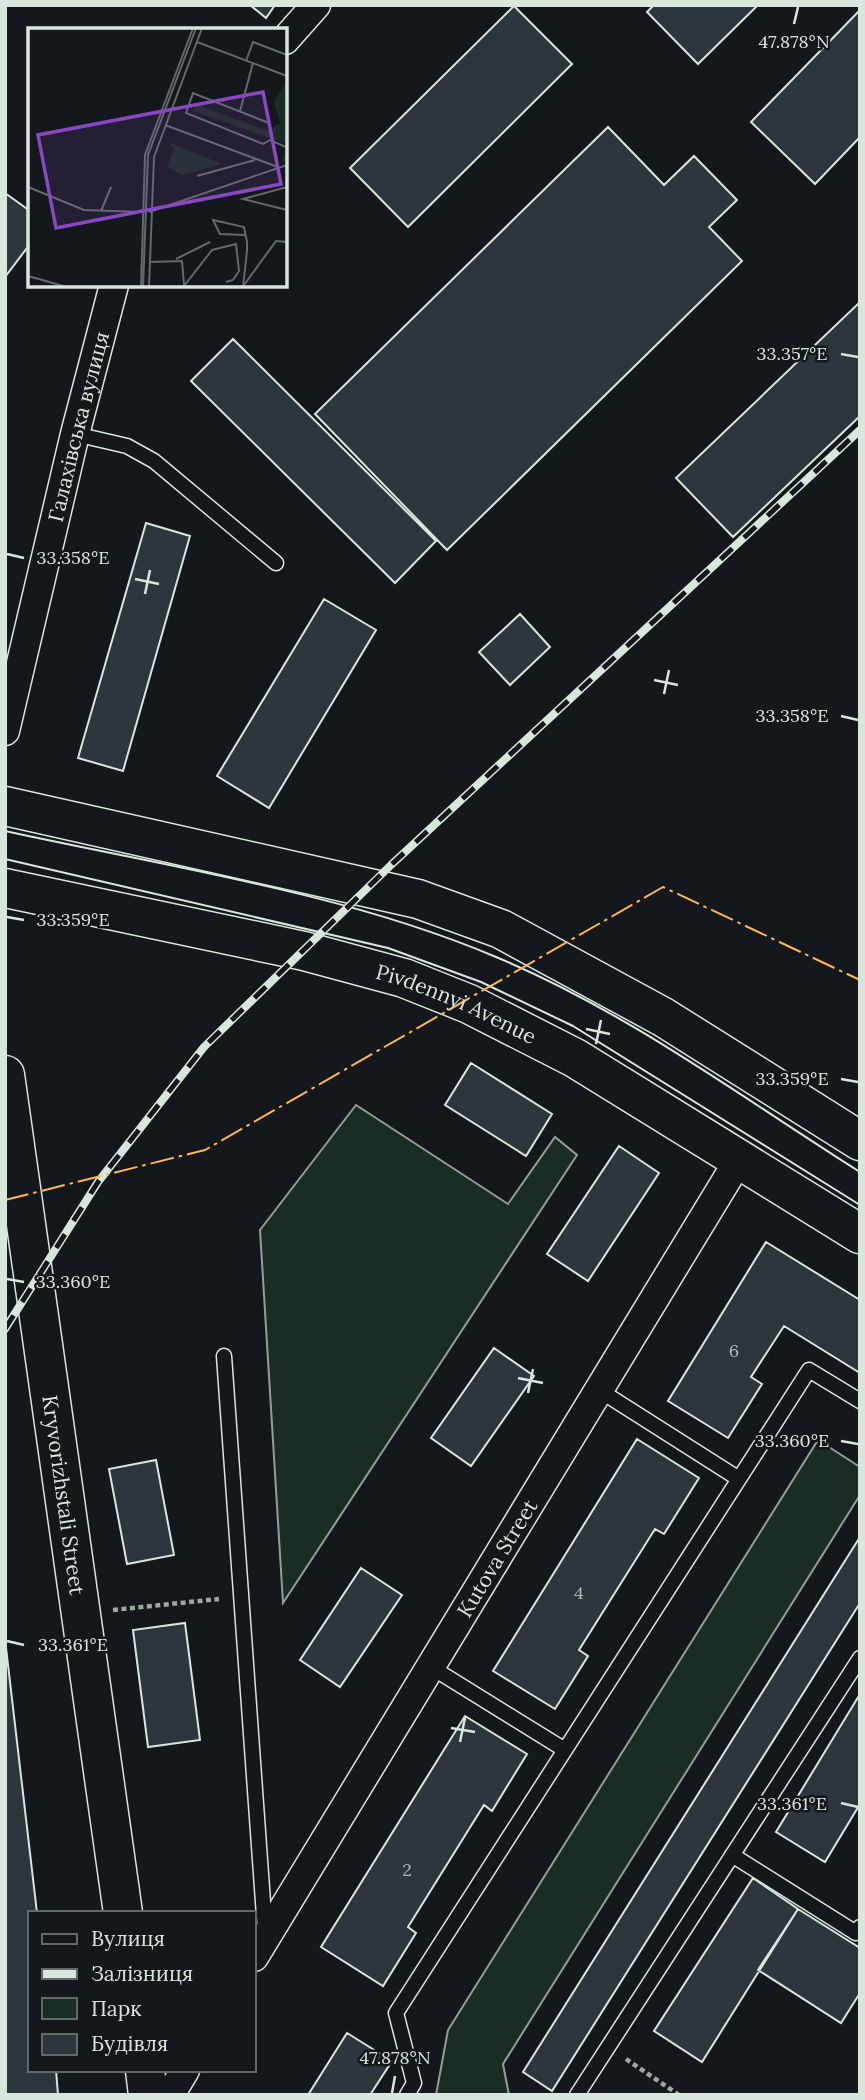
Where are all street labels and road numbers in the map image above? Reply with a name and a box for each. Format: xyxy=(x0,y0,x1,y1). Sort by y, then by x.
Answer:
street label: Галахівська вулиця xyxy=(41,329,115,524)
street label: Pivdennyi Avenue xyxy=(373,958,541,1050)
street label: Kryvorizhstali Street xyxy=(37,1393,92,1597)
street label: Kutova Street xyxy=(450,1493,543,1622)

